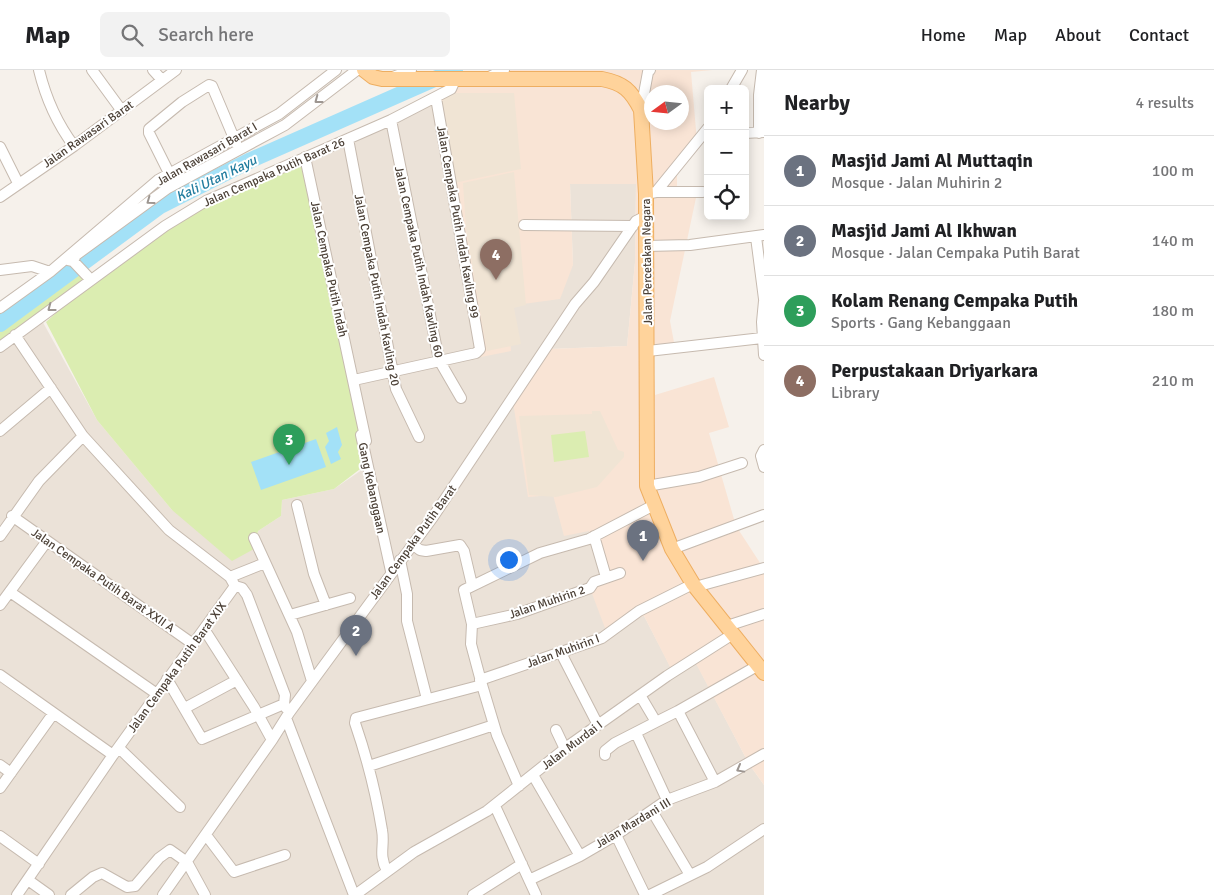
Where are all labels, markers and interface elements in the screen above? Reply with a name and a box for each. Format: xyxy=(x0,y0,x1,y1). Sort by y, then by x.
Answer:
search box xyxy=(100,12,450,57)
text: Map xyxy=(25,20,70,50)
icon: search xyxy=(118,21,146,49)
text: Search here xyxy=(158,23,254,47)
text: Home xyxy=(921,24,966,46)
text: Map xyxy=(994,24,1027,46)
text: About xyxy=(1055,24,1101,46)
text: Contact xyxy=(1129,24,1189,46)
north arrow xyxy=(644,85,689,130)
map controls xyxy=(704,85,749,220)
button: + xyxy=(704,85,749,130)
text: Nearby xyxy=(784,90,850,116)
text: 4 results xyxy=(1135,93,1194,113)
one-way arrow xyxy=(315,94,324,102)
street label: Jalan Rawasari Barat xyxy=(40,97,137,171)
street label: Jalan Rawasari Barat I xyxy=(154,120,260,189)
street label: Jalan Cempaka Putih Indah Kavling 99 xyxy=(433,125,482,320)
button: − xyxy=(704,130,749,175)
street label: Jalan Cempaka Putih Barat 26 xyxy=(201,134,347,210)
text: Masjid Jami Al Muttaqin xyxy=(831,149,1033,173)
water label: Kali Utan Kayu xyxy=(173,151,261,205)
text: 1 xyxy=(796,161,804,181)
text: 100 m xyxy=(1152,161,1194,181)
street label: Jalan Cempaka Putih Indah Kavling 60 xyxy=(391,165,446,359)
text: Mosque · Jalan Muhirin 2 xyxy=(831,173,1002,193)
button: locate xyxy=(704,175,749,220)
street label: Jalan Cempaka Putih Indah Kavling 20 xyxy=(351,193,402,387)
one-way arrow xyxy=(146,195,156,204)
street label: Jalan Percetakan Negara xyxy=(639,198,656,326)
street label: Jalan Cempaka Putih Indah xyxy=(307,200,350,339)
text: Masjid Jami Al Ikhwan xyxy=(831,219,1017,243)
text: 2 xyxy=(796,231,804,251)
text: 140 m xyxy=(1152,231,1194,251)
pin: 4 xyxy=(480,239,512,280)
text: Mosque · Jalan Cempaka Putih Barat xyxy=(831,243,1080,263)
text: Kolam Renang Cempaka Putih xyxy=(831,289,1078,313)
text: 3 xyxy=(796,301,804,321)
text: 180 m xyxy=(1152,301,1194,321)
one-way arrow xyxy=(48,303,57,311)
text: Sports · Gang Kebanggaan xyxy=(831,313,1011,333)
text: Perpustakaan Driyarkara xyxy=(831,359,1038,383)
text: 4 xyxy=(796,371,804,391)
text: 210 m xyxy=(1152,371,1194,391)
text: Library xyxy=(831,383,880,403)
pin: 3 xyxy=(273,424,305,465)
street label: Gang Kebanggaan xyxy=(355,441,388,535)
street label: Jalan Cempaka Putih Barat xyxy=(367,482,460,602)
pin: 1 xyxy=(627,520,659,561)
street label: Jalan Cempaka Putih Barat XXII A xyxy=(28,525,178,636)
your location xyxy=(496,547,522,573)
street label: Jalan Muhirin 2 xyxy=(507,582,587,623)
street label: Jalan Cempaka Putih Barat XIX xyxy=(125,599,230,736)
pin: 2 xyxy=(340,615,372,656)
street label: Jalan Muhirin I xyxy=(525,631,602,672)
street label: Jalan Murdai I xyxy=(539,718,606,773)
one-way arrow xyxy=(736,763,745,773)
street label: Jalan Mardani III xyxy=(593,795,674,852)

